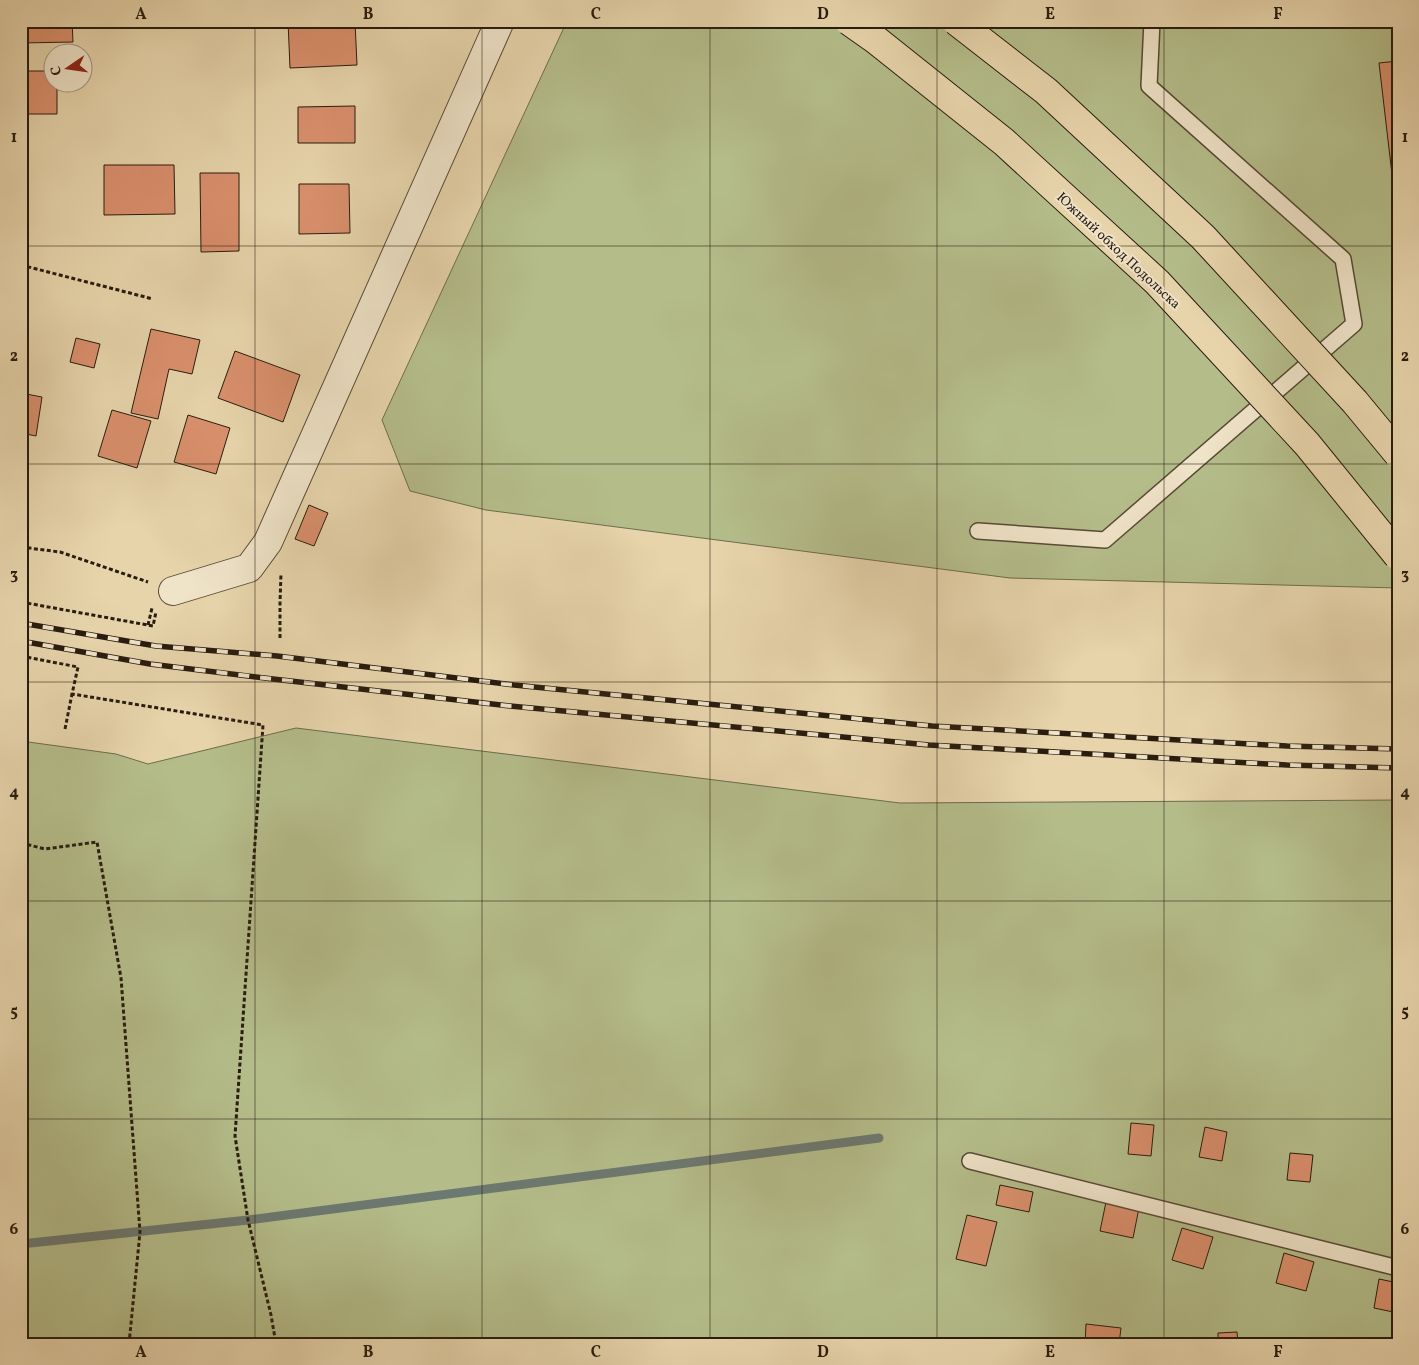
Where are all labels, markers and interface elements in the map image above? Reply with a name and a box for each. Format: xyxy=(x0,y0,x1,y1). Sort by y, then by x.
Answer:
text: A xyxy=(135,4,147,26)
text: B xyxy=(363,4,374,26)
text: C xyxy=(591,4,601,26)
text: D xyxy=(817,4,829,26)
text: E xyxy=(1045,4,1055,26)
text: F xyxy=(1273,4,1283,26)
north arrow xyxy=(42,42,92,92)
text: С xyxy=(47,64,67,77)
text: 1 xyxy=(11,127,17,149)
text: 1 xyxy=(1402,127,1408,149)
street label: Южный обход Подольска xyxy=(1052,189,1184,314)
text: 2 xyxy=(10,346,18,368)
text: 2 xyxy=(1401,346,1409,368)
text: 3 xyxy=(10,564,18,586)
text: 3 xyxy=(1401,564,1409,586)
text: 4 xyxy=(9,782,19,804)
text: 4 xyxy=(1400,782,1410,804)
text: 5 xyxy=(10,1001,18,1023)
text: 5 xyxy=(1401,1001,1409,1023)
text: 6 xyxy=(10,1219,19,1241)
text: 6 xyxy=(1401,1219,1410,1241)
text: A xyxy=(135,1342,147,1364)
text: B xyxy=(363,1342,374,1364)
text: C xyxy=(591,1342,601,1364)
text: D xyxy=(817,1342,829,1364)
text: E xyxy=(1045,1342,1055,1364)
text: F xyxy=(1273,1342,1283,1364)

